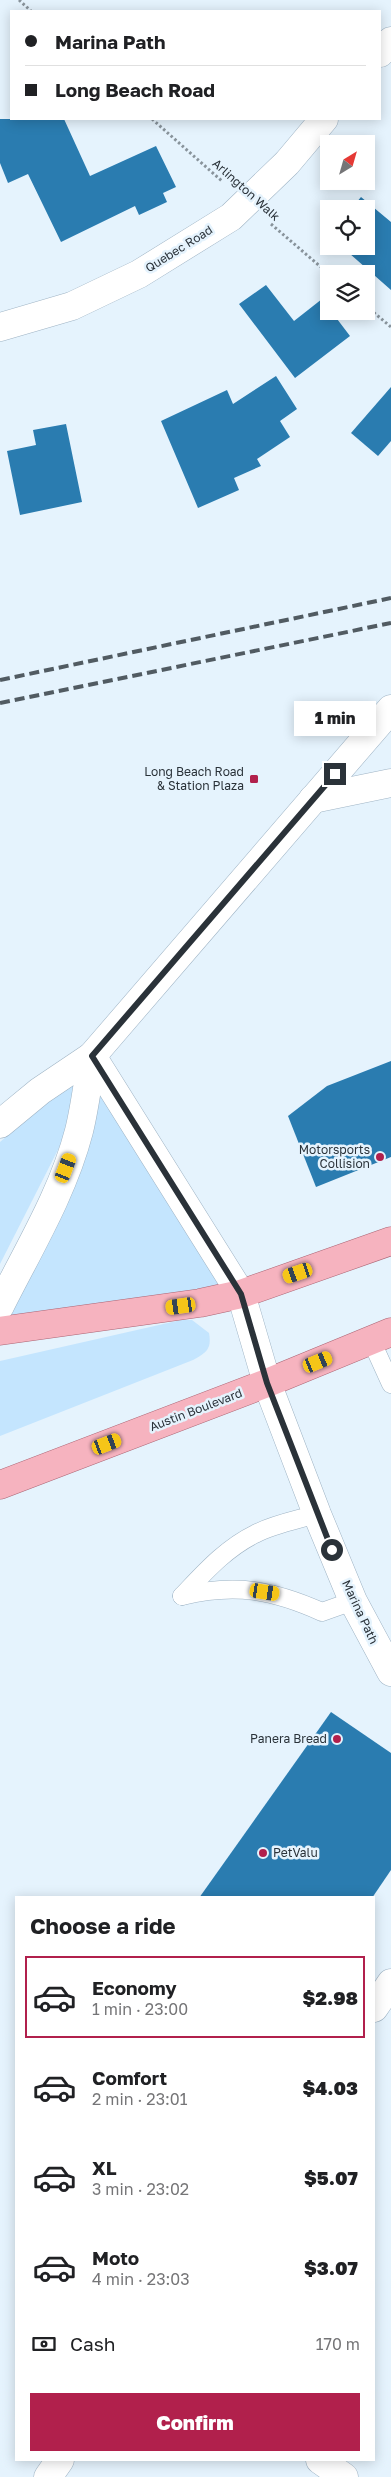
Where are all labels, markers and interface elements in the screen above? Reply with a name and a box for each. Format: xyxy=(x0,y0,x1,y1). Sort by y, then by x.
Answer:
text: Marina Path xyxy=(55,30,165,53)
text: Long Beach Road xyxy=(55,78,215,101)
north arrow xyxy=(320,135,375,190)
map controls xyxy=(320,135,375,320)
street label: Arlington Walk xyxy=(210,155,283,224)
button: locate xyxy=(320,200,375,255)
street label: Quebec Road xyxy=(142,222,215,275)
button: layers xyxy=(320,265,375,320)
callout: 1 min xyxy=(294,702,376,736)
text: 1 min xyxy=(315,708,355,728)
route end xyxy=(324,763,346,785)
place label: Long Beach Road & Station Plaza xyxy=(144,764,244,793)
marker: Long Beach Road & Station Plaza xyxy=(248,773,260,785)
place label: Motorsports Collision xyxy=(299,1142,370,1171)
car xyxy=(53,1151,78,1185)
marker: Motorsports Collision xyxy=(374,1151,386,1163)
car xyxy=(281,1261,314,1285)
car xyxy=(165,1296,196,1316)
car xyxy=(301,1349,334,1375)
street label: Austin Boulevard xyxy=(147,1385,244,1434)
car xyxy=(90,1432,123,1456)
route start xyxy=(321,1539,343,1561)
street label: Marina Path xyxy=(339,1577,382,1646)
car xyxy=(249,1582,280,1602)
place label: Panera Bread xyxy=(250,1731,327,1746)
marker: Panera Bread xyxy=(331,1733,343,1745)
place label: PetValu xyxy=(273,1845,318,1860)
marker: PetValu xyxy=(257,1847,269,1859)
text: Choose a ride xyxy=(30,1912,176,1939)
icon: car xyxy=(32,1975,77,2020)
text: Economy xyxy=(92,1976,177,1999)
text: $2.98 xyxy=(302,1986,358,2009)
text: 1 min · 23:00 xyxy=(92,1999,188,2019)
icon: car xyxy=(32,2065,77,2110)
text: Comfort xyxy=(92,2066,167,2089)
text: $4.03 xyxy=(302,2076,358,2099)
text: 2 min · 23:01 xyxy=(92,2089,188,2109)
icon: car xyxy=(32,2155,77,2200)
text: XL xyxy=(92,2156,117,2179)
text: $5.07 xyxy=(304,2166,358,2189)
text: 3 min · 23:02 xyxy=(92,2179,189,2199)
icon: car xyxy=(32,2245,77,2290)
text: Moto xyxy=(92,2246,139,2269)
text: $3.07 xyxy=(304,2256,358,2279)
text: 4 min · 23:03 xyxy=(92,2269,190,2289)
icon: cash xyxy=(30,2330,58,2358)
text: Cash xyxy=(70,2332,115,2355)
text: 170 m xyxy=(316,2334,360,2354)
button: Confirm xyxy=(30,2393,360,2451)

